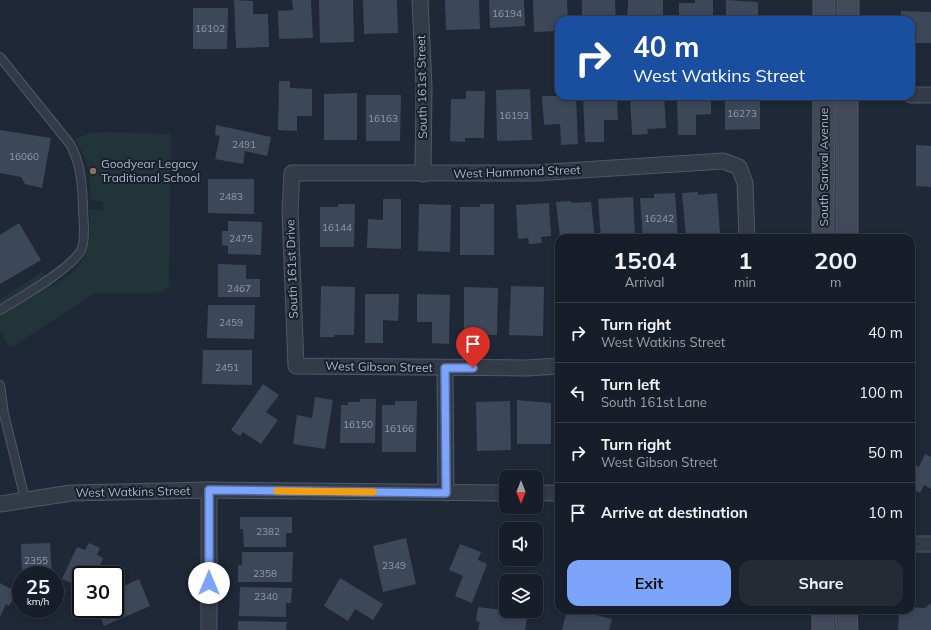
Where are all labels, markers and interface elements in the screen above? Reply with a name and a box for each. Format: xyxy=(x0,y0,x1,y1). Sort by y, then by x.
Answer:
house number: 16194 xyxy=(492,7,522,20)
house number: 16102 xyxy=(195,22,225,35)
text: 40 m xyxy=(633,29,699,64)
icon: right xyxy=(567,32,619,84)
street label: South 161st Street xyxy=(413,35,430,139)
text: West Watkins Street xyxy=(633,64,805,87)
house number: 16273 xyxy=(727,107,757,120)
street label: South Sarival Avenue xyxy=(816,108,831,226)
house number: 16193 xyxy=(499,109,529,122)
house number: 16163 xyxy=(368,112,398,125)
house number: 2491 xyxy=(232,138,256,151)
house number: 16060 xyxy=(9,150,39,163)
place label: Goodyear Legacy Traditional School xyxy=(101,156,200,185)
street label: West Hammond Street xyxy=(453,162,581,181)
marker: Goodyear Legacy Traditional School xyxy=(88,166,98,176)
house number: 2483 xyxy=(219,190,243,203)
house number: 16242 xyxy=(644,212,674,225)
street label: South 161st Drive xyxy=(282,219,301,319)
house number: 16144 xyxy=(322,221,352,234)
house number: 2475 xyxy=(229,232,253,245)
text: 15:04 xyxy=(613,245,676,275)
text: 1 xyxy=(738,245,752,275)
text: 200 xyxy=(814,245,857,275)
text: Arrival xyxy=(625,274,664,290)
text: min xyxy=(734,274,756,290)
text: m xyxy=(830,274,841,290)
house number: 2467 xyxy=(227,282,251,295)
text: Turn right xyxy=(601,315,671,334)
house number: 2459 xyxy=(219,316,243,329)
icon: right xyxy=(567,322,589,344)
text: 40 m xyxy=(868,323,903,342)
pin xyxy=(456,327,490,368)
icon: arrive xyxy=(462,333,484,355)
text: West Watkins Street xyxy=(601,334,725,350)
street label: West Gibson Street xyxy=(325,358,433,375)
house number: 2451 xyxy=(215,361,239,374)
text: Turn left xyxy=(601,375,660,394)
icon: left xyxy=(567,382,589,404)
text: 100 m xyxy=(859,383,903,402)
text: South 161st Lane xyxy=(601,394,707,410)
house number: 16150 xyxy=(343,418,373,431)
house number: 16166 xyxy=(384,422,414,435)
text: Turn right xyxy=(601,435,671,454)
icon: right xyxy=(567,442,589,464)
text: 50 m xyxy=(868,443,903,462)
text: West Gibson Street xyxy=(601,454,717,470)
north arrow xyxy=(499,470,543,514)
map controls xyxy=(499,470,543,618)
street label: West Watkins Street xyxy=(75,483,191,500)
icon: arrive xyxy=(567,502,589,524)
text: Arrive at destination xyxy=(601,503,748,522)
text: 10 m xyxy=(868,503,903,522)
button: sound xyxy=(499,522,543,566)
house number: 2382 xyxy=(256,525,280,538)
house number: 2355 xyxy=(24,554,48,567)
house number: 2349 xyxy=(382,559,406,572)
button: Exit xyxy=(567,560,731,606)
button: Share xyxy=(739,560,903,606)
position arrow xyxy=(188,562,230,604)
speed limit sign: 30 xyxy=(72,566,124,618)
house number: 2358 xyxy=(253,567,277,580)
text: 25 xyxy=(26,574,50,599)
button: layers xyxy=(499,574,543,618)
house number: 2340 xyxy=(254,590,278,603)
text: km/h xyxy=(27,595,49,608)

